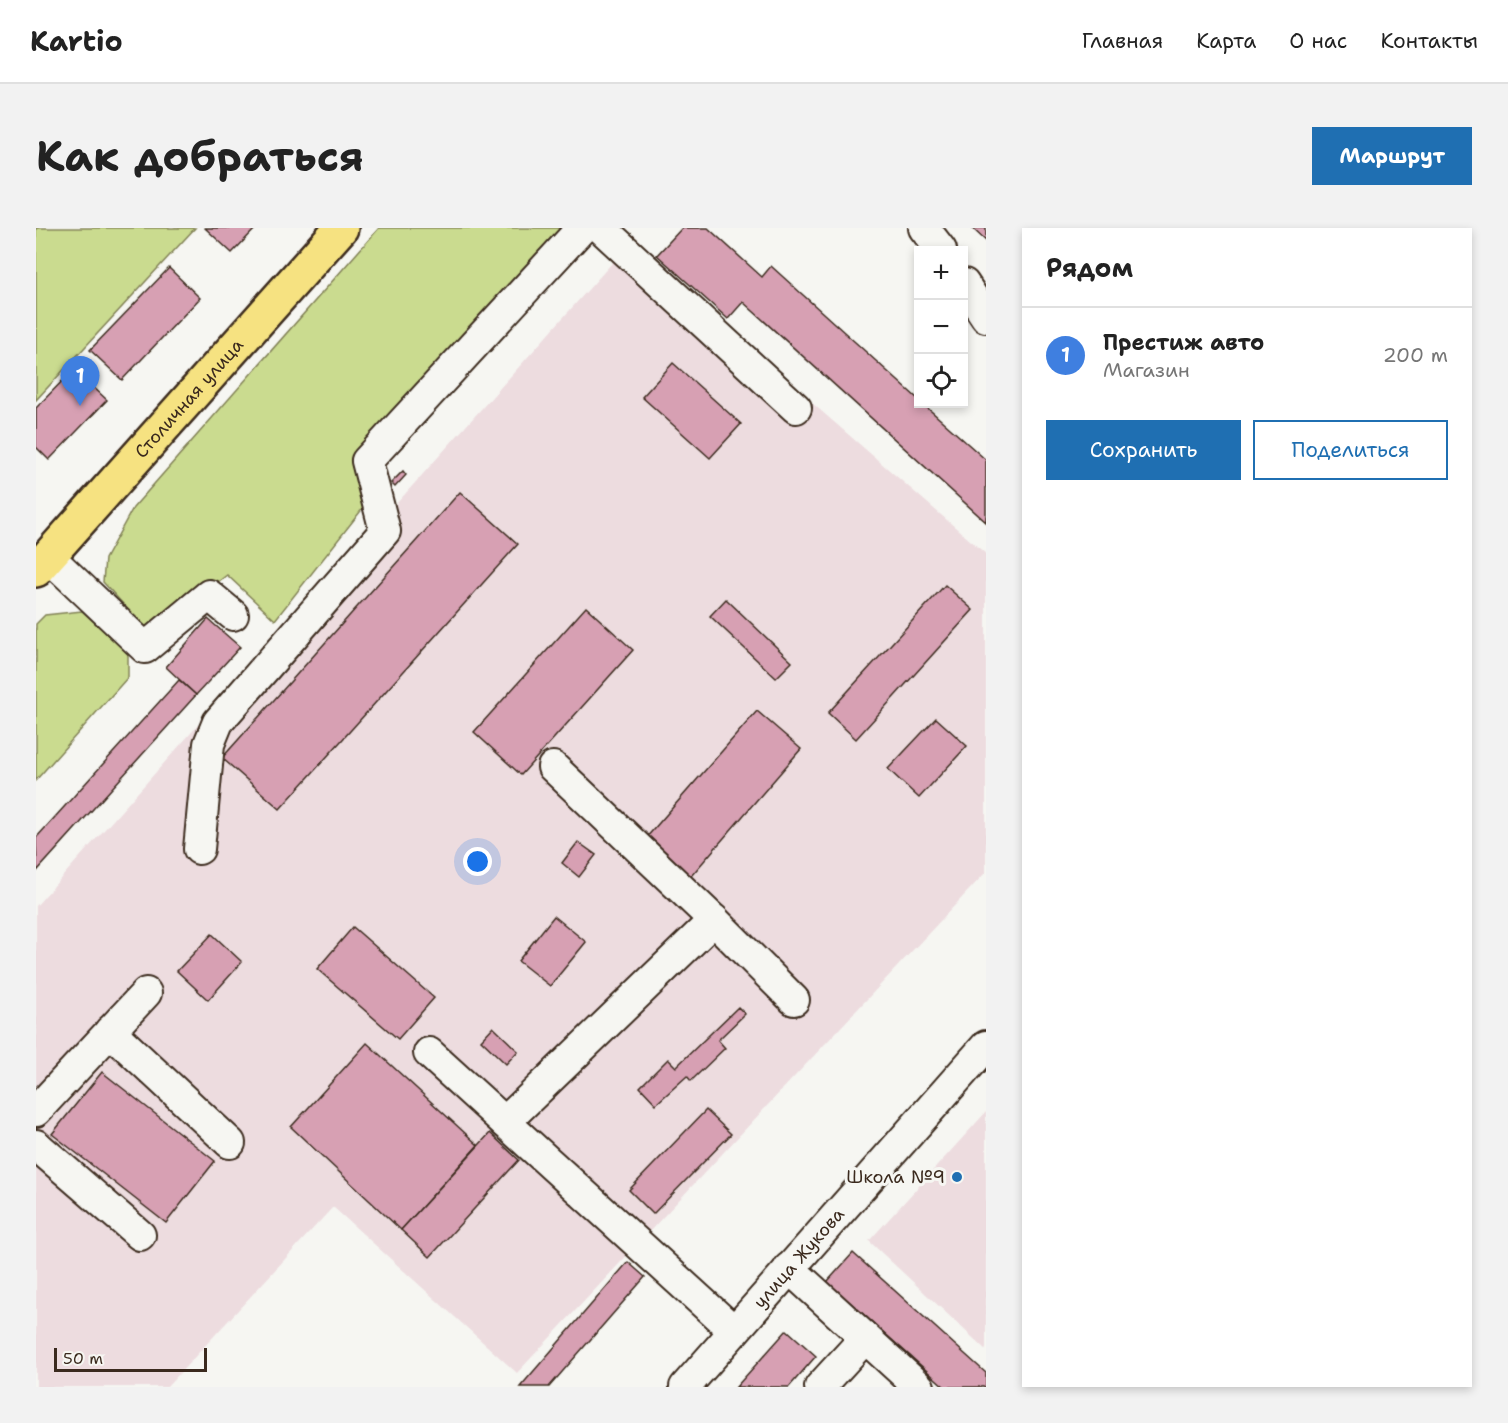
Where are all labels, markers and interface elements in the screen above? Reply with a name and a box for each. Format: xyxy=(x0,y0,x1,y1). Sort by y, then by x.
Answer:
text: Kartio xyxy=(30,22,123,60)
text: Главная xyxy=(1082,27,1163,55)
text: Карта xyxy=(1196,27,1256,55)
text: О нас xyxy=(1289,27,1347,55)
text: Контакты xyxy=(1380,27,1478,55)
button: Маршрут xyxy=(1312,127,1472,185)
text: Как добраться xyxy=(36,128,364,184)
map controls xyxy=(914,246,968,408)
button: + xyxy=(914,246,968,300)
text: Рядом xyxy=(1046,250,1133,285)
button: − xyxy=(914,300,968,354)
text: Престиж авто xyxy=(1103,328,1264,357)
street label: Столичная улица xyxy=(129,333,249,463)
text: 1 xyxy=(1061,342,1070,368)
text: 200 m xyxy=(1383,342,1448,368)
button: locate xyxy=(914,354,968,408)
pin: 1 xyxy=(60,356,99,406)
text: Магазин xyxy=(1103,357,1190,383)
button: Сохранить xyxy=(1046,420,1241,480)
button: Поделиться xyxy=(1253,420,1448,480)
your location xyxy=(463,847,492,876)
place label: Школа №9 xyxy=(846,1165,945,1189)
marker: Школа №9 xyxy=(950,1170,964,1184)
street label: улица Жукова xyxy=(748,1203,850,1313)
scale bar xyxy=(54,1345,207,1372)
text: 50 m xyxy=(63,1348,103,1369)

